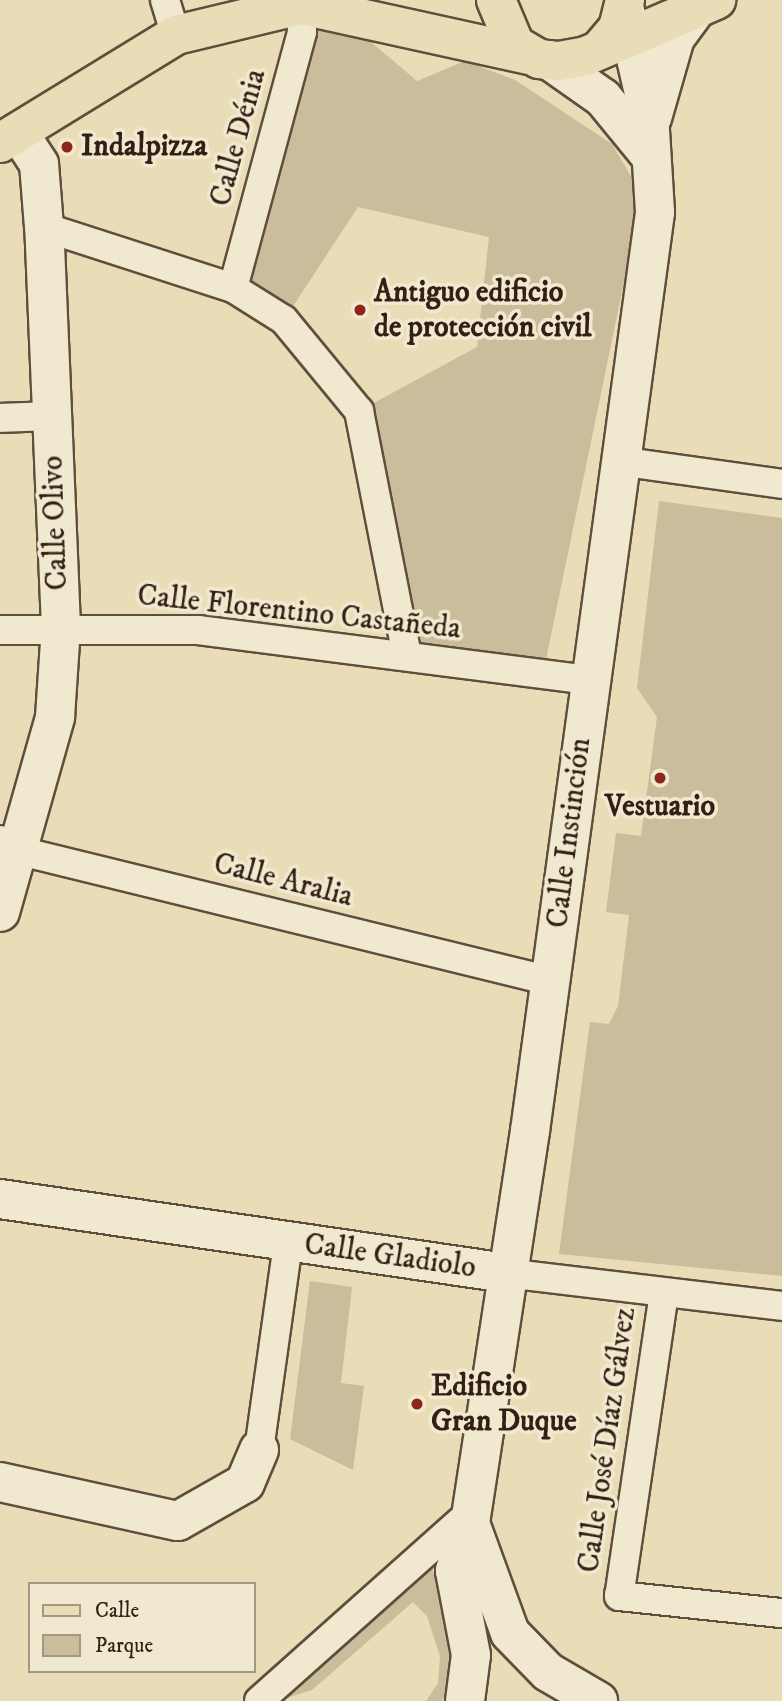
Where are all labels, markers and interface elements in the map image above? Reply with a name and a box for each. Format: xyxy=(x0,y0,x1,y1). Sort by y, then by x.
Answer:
street label: Calle Dénia xyxy=(203,66,275,210)
place label: Indalpizza xyxy=(81,129,207,165)
marker: Indalpizza xyxy=(59,139,75,155)
place label: Antiguo edificio de protección civil xyxy=(374,275,591,346)
marker: Antiguo edificio de protección civil xyxy=(352,302,368,318)
street label: Calle Olivo xyxy=(36,455,76,591)
street label: Calle Florentino Castañeda xyxy=(135,578,463,648)
street label: Calle Instinción xyxy=(540,736,600,930)
marker: Vestuario xyxy=(652,770,668,786)
place label: Vestuario xyxy=(605,789,715,825)
street label: Calle Aralia xyxy=(210,846,356,916)
street label: Calle Gladiolo xyxy=(302,1227,478,1287)
street label: Calle José Díaz Gálvez xyxy=(572,1305,644,1575)
place label: Edificio Gran Duque xyxy=(431,1369,577,1440)
marker: Edificio Gran Duque xyxy=(409,1396,425,1412)
legend xyxy=(28,1582,256,1673)
text: Calle xyxy=(95,1598,139,1624)
text: Parque xyxy=(95,1633,153,1659)

